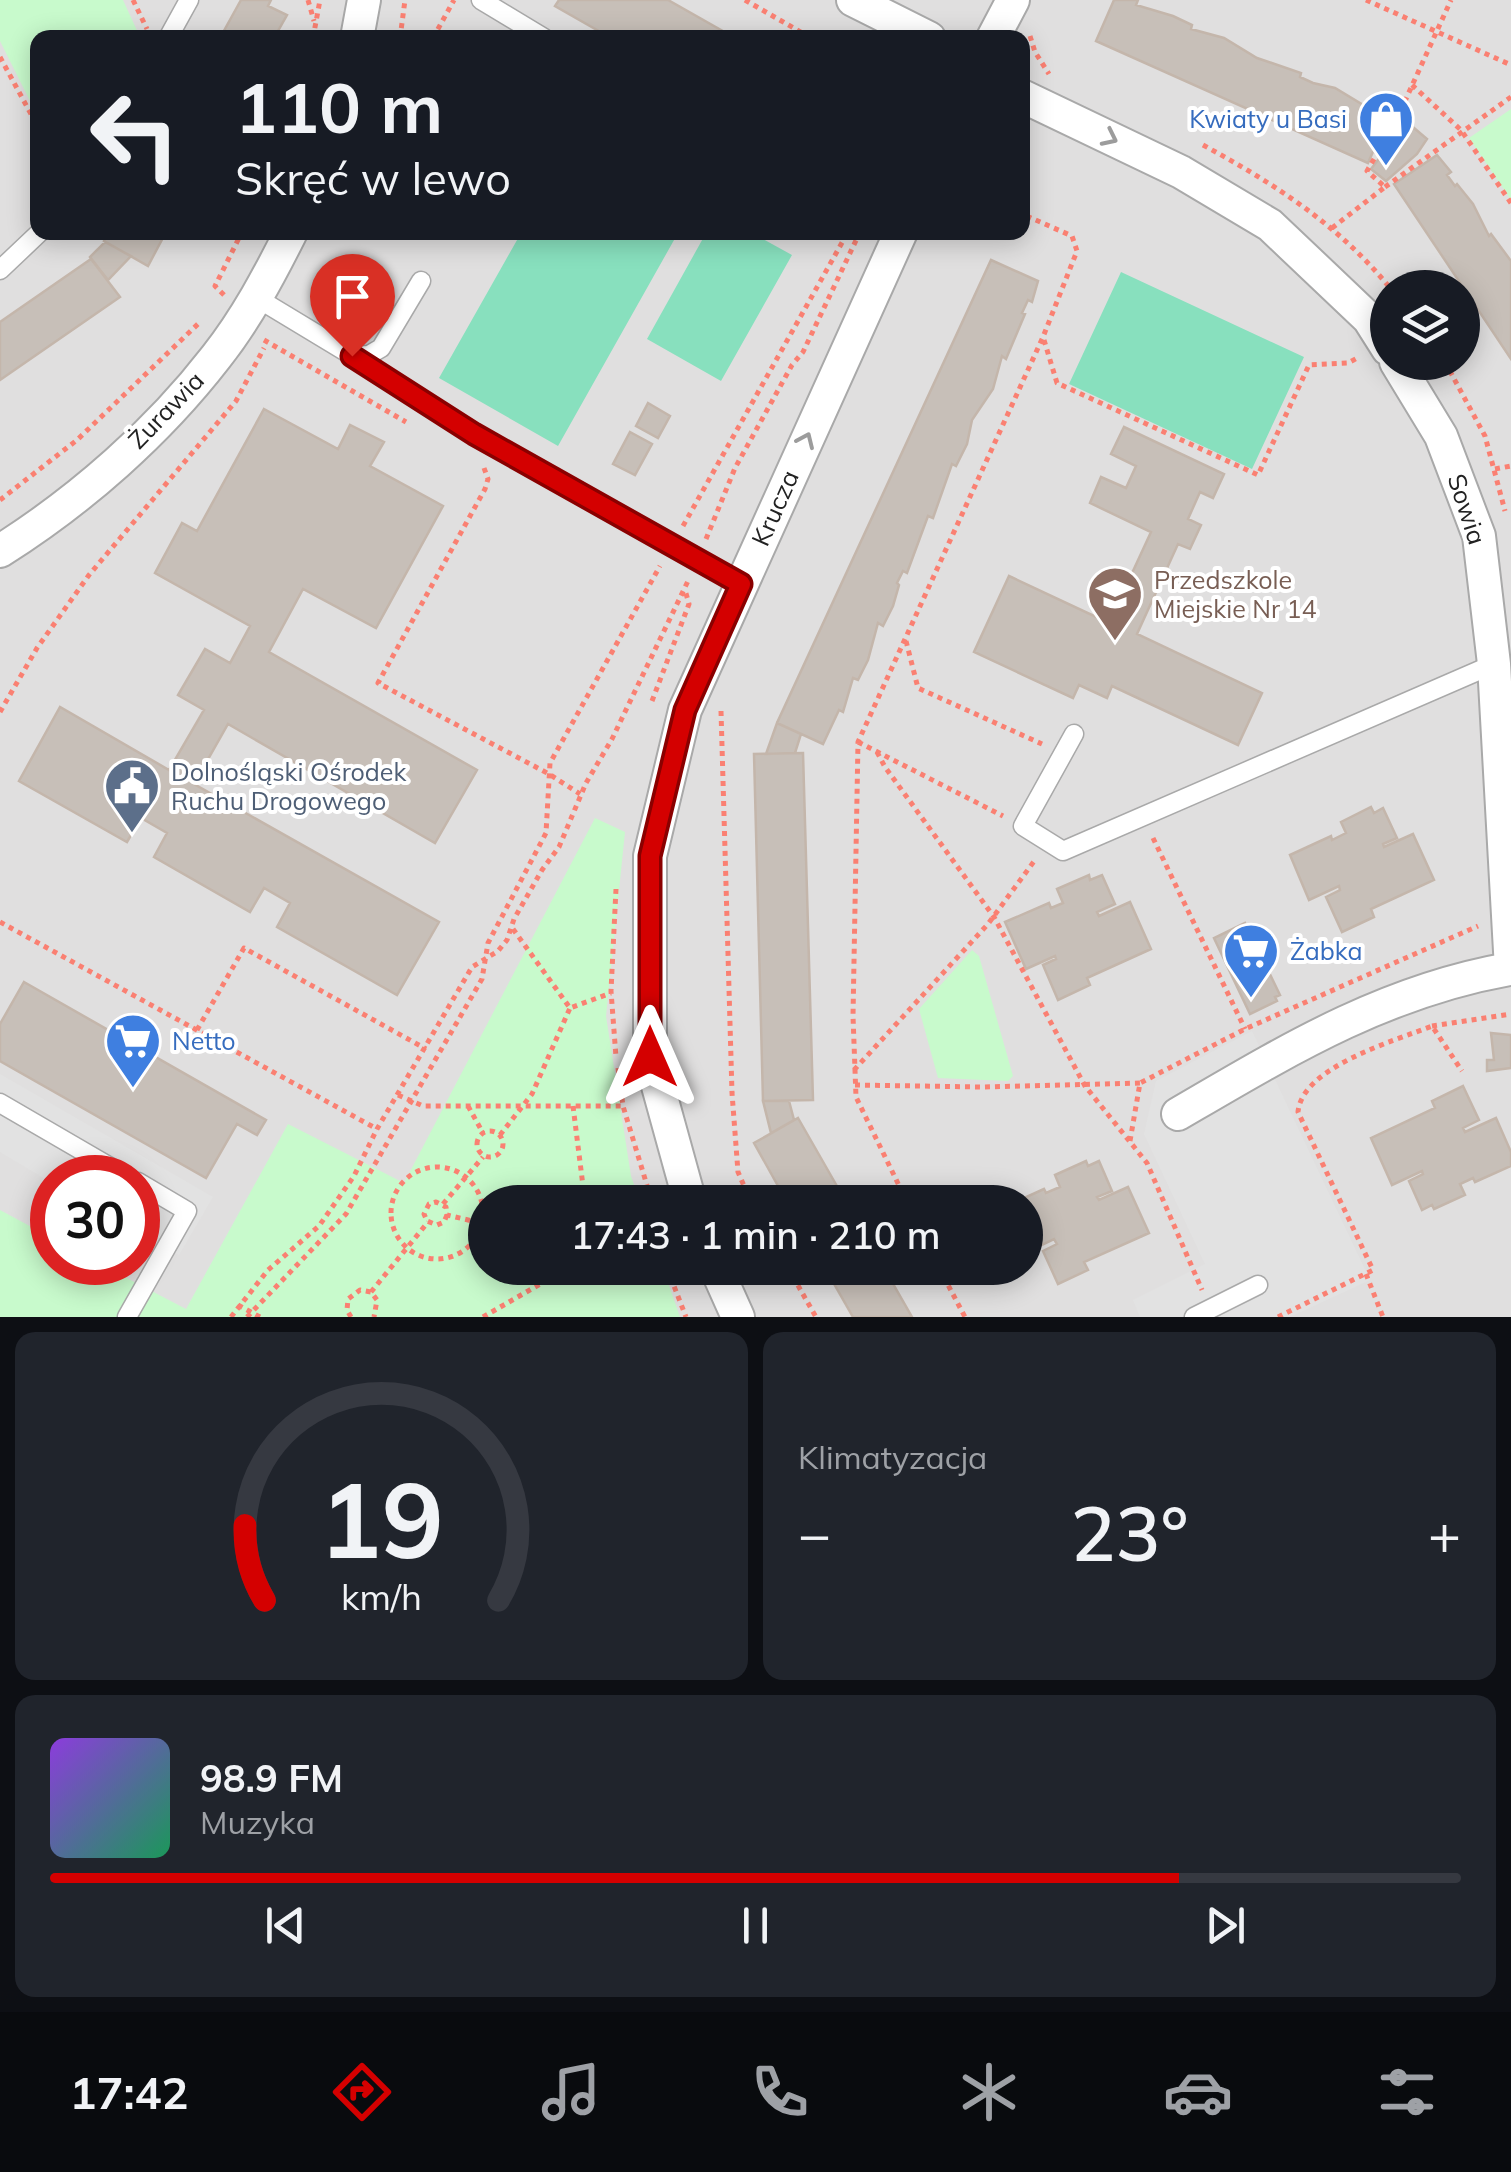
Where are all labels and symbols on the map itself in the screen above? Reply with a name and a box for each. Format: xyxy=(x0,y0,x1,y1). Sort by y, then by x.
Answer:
shop icon: Kwiaty u Basi xyxy=(1356,89,1416,168)
place label: Kwiaty u Basi xyxy=(1189,103,1347,134)
one-way arrow xyxy=(1100,126,1118,146)
pin xyxy=(310,254,395,357)
street label: Żurawia xyxy=(121,365,210,455)
one-way arrow xyxy=(794,432,814,450)
street label: Krucza xyxy=(744,465,805,550)
street label: Sowia xyxy=(1442,470,1493,548)
school or university icon: Przedszkole Miejskie Nr 14 xyxy=(1085,564,1145,643)
place label: Przedszkole Miejskie Nr 14 xyxy=(1154,564,1317,624)
public building icon: Dolnośląski Ośrodek Ruchu Drogowego xyxy=(102,756,162,835)
place label: Dolnośląski Ośrodek Ruchu Drogowego xyxy=(171,756,407,816)
supermarket icon: Żabka xyxy=(1221,921,1281,1000)
place label: Żabka xyxy=(1290,935,1362,966)
position arrow xyxy=(598,1005,702,1109)
supermarket icon: Netto xyxy=(103,1011,163,1090)
place label: Netto xyxy=(172,1025,236,1056)
speed limit sign: 30 xyxy=(30,1155,160,1285)

